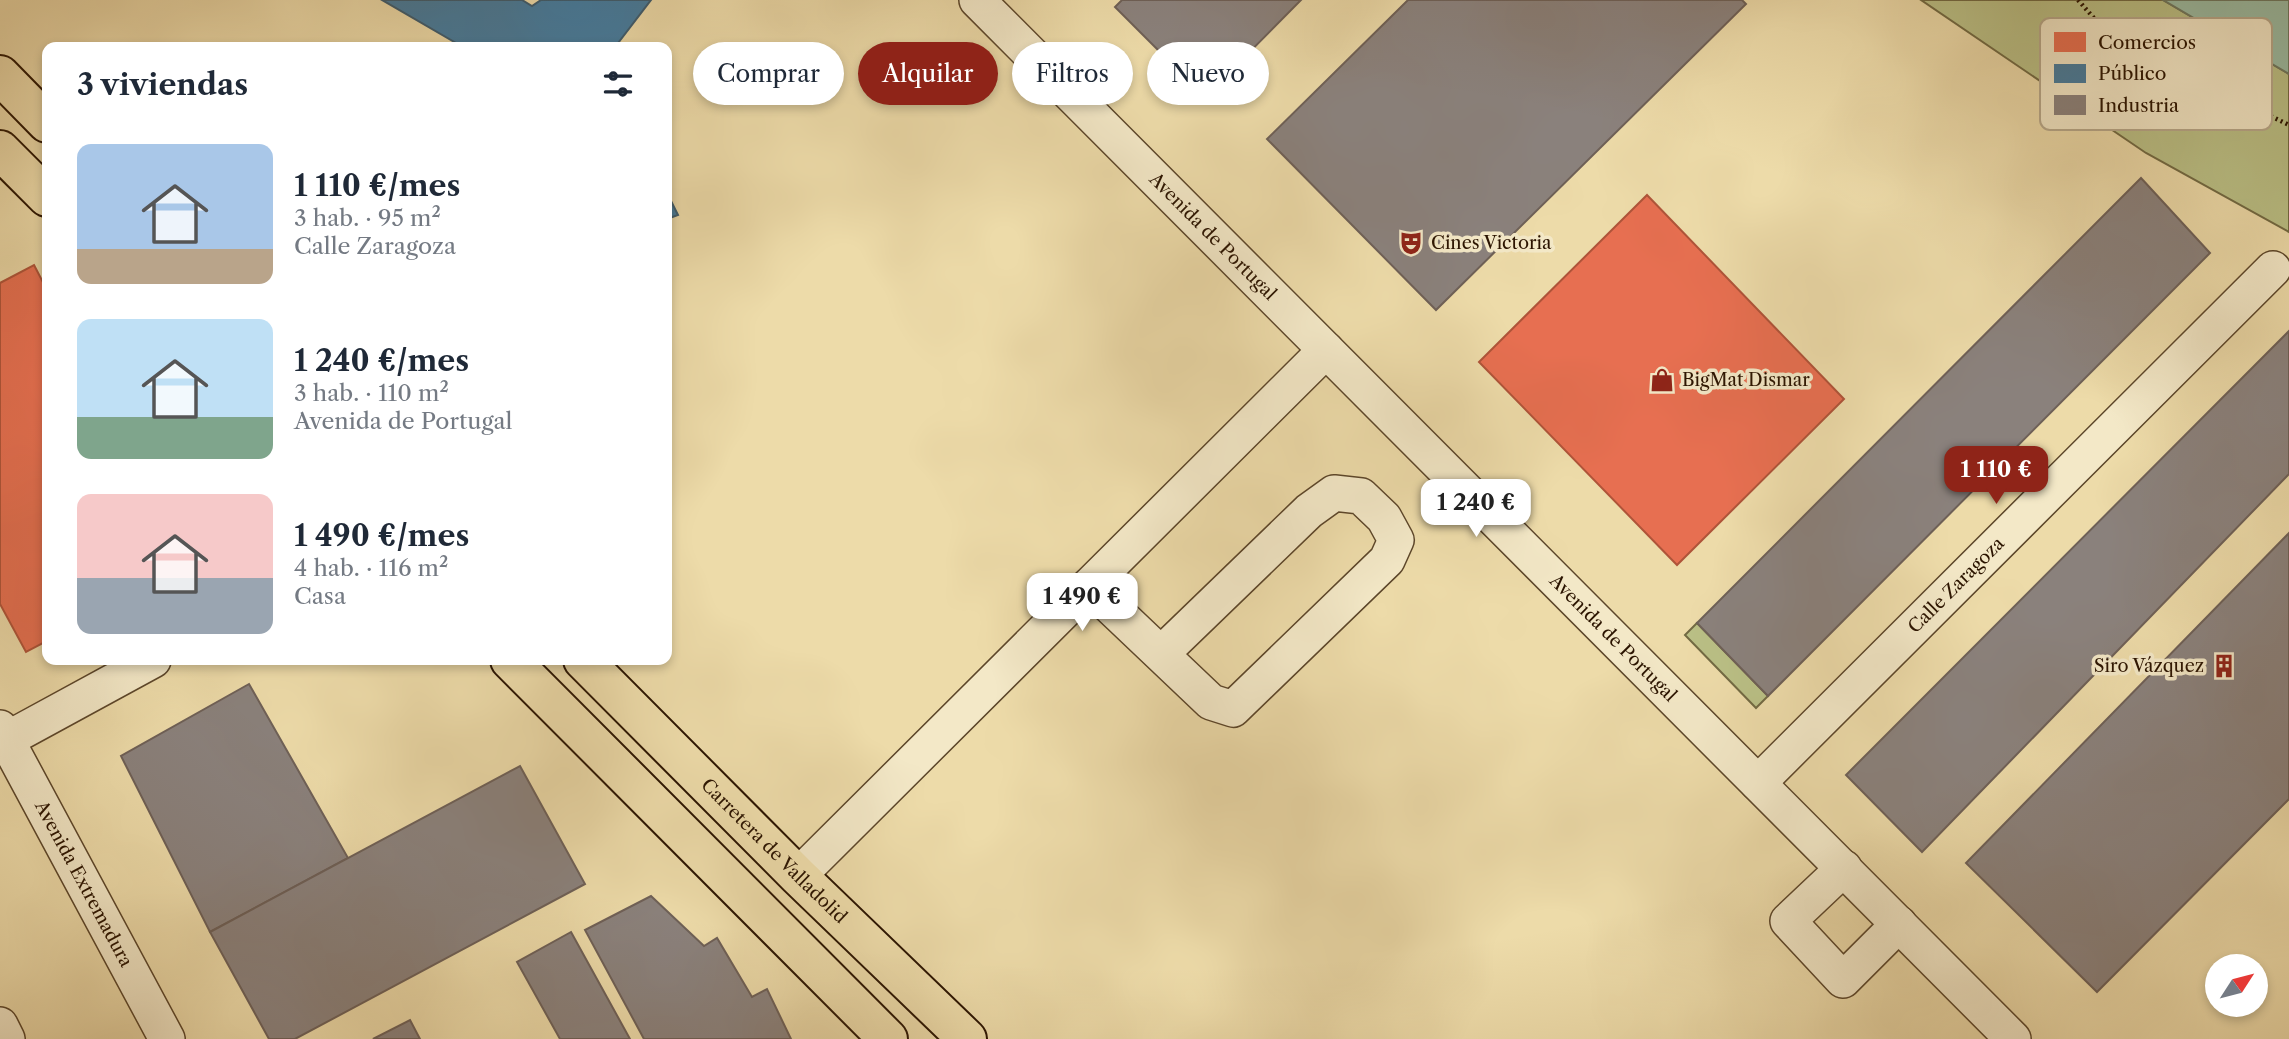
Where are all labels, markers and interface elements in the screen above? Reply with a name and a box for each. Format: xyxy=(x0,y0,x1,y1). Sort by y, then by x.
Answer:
legend xyxy=(2040,18,2272,130)
text: Comercios xyxy=(2098,31,2196,54)
chip: Comprar xyxy=(693,42,844,105)
chip: Alquilar xyxy=(858,42,998,105)
chip: Filtros xyxy=(1012,42,1133,105)
chip: Nuevo xyxy=(1147,42,1269,105)
text: Público xyxy=(2098,62,2166,85)
icon: filters xyxy=(599,65,637,103)
text: 3 viviendas xyxy=(77,66,248,103)
text: Industria xyxy=(2098,94,2179,117)
text: 1 110 €/mes xyxy=(294,167,460,204)
street label: Avenida de Portugal xyxy=(1144,167,1281,305)
icon: home xyxy=(133,172,217,256)
text: 3 hab. · 95 m² xyxy=(294,204,441,232)
theatre icon: Cines Victoria xyxy=(1397,229,1425,257)
text: Calle Zaragoza xyxy=(294,232,456,260)
place label: Cines Victoria xyxy=(1431,232,1552,254)
text: 1 240 €/mes xyxy=(294,342,469,379)
icon: home xyxy=(133,347,217,431)
shop icon: BigMat Dismar xyxy=(1648,366,1676,394)
place label: BigMat Dismar xyxy=(1682,369,1810,391)
text: 3 hab. · 110 m² xyxy=(294,379,449,407)
text: Avenida de Portugal xyxy=(294,407,512,435)
pin: 1 110 € xyxy=(1931,447,2061,506)
text: 1 110 € xyxy=(1960,455,2032,483)
pin: 1 240 € xyxy=(1411,480,1541,539)
text: 1 240 € xyxy=(1437,488,1515,516)
text: 1 490 €/mes xyxy=(294,517,469,554)
icon: home xyxy=(133,522,217,606)
street label: Calle Zaragoza xyxy=(1903,532,2009,638)
text: 4 hab. · 116 m² xyxy=(294,554,448,582)
street label: Avenida de Portugal xyxy=(1544,569,1681,706)
pin: 1 490 € xyxy=(1017,574,1147,633)
text: Casa xyxy=(294,582,346,610)
text: 1 490 € xyxy=(1043,582,1121,610)
building icon: Siro Vázquez xyxy=(2210,652,2238,680)
place label: Siro Vázquez xyxy=(2094,655,2204,677)
street label: Carretera de Valladolid xyxy=(696,774,851,928)
street label: Avenida Extremadura xyxy=(30,796,138,971)
north arrow xyxy=(2205,954,2268,1017)
map controls xyxy=(2205,954,2268,1017)

